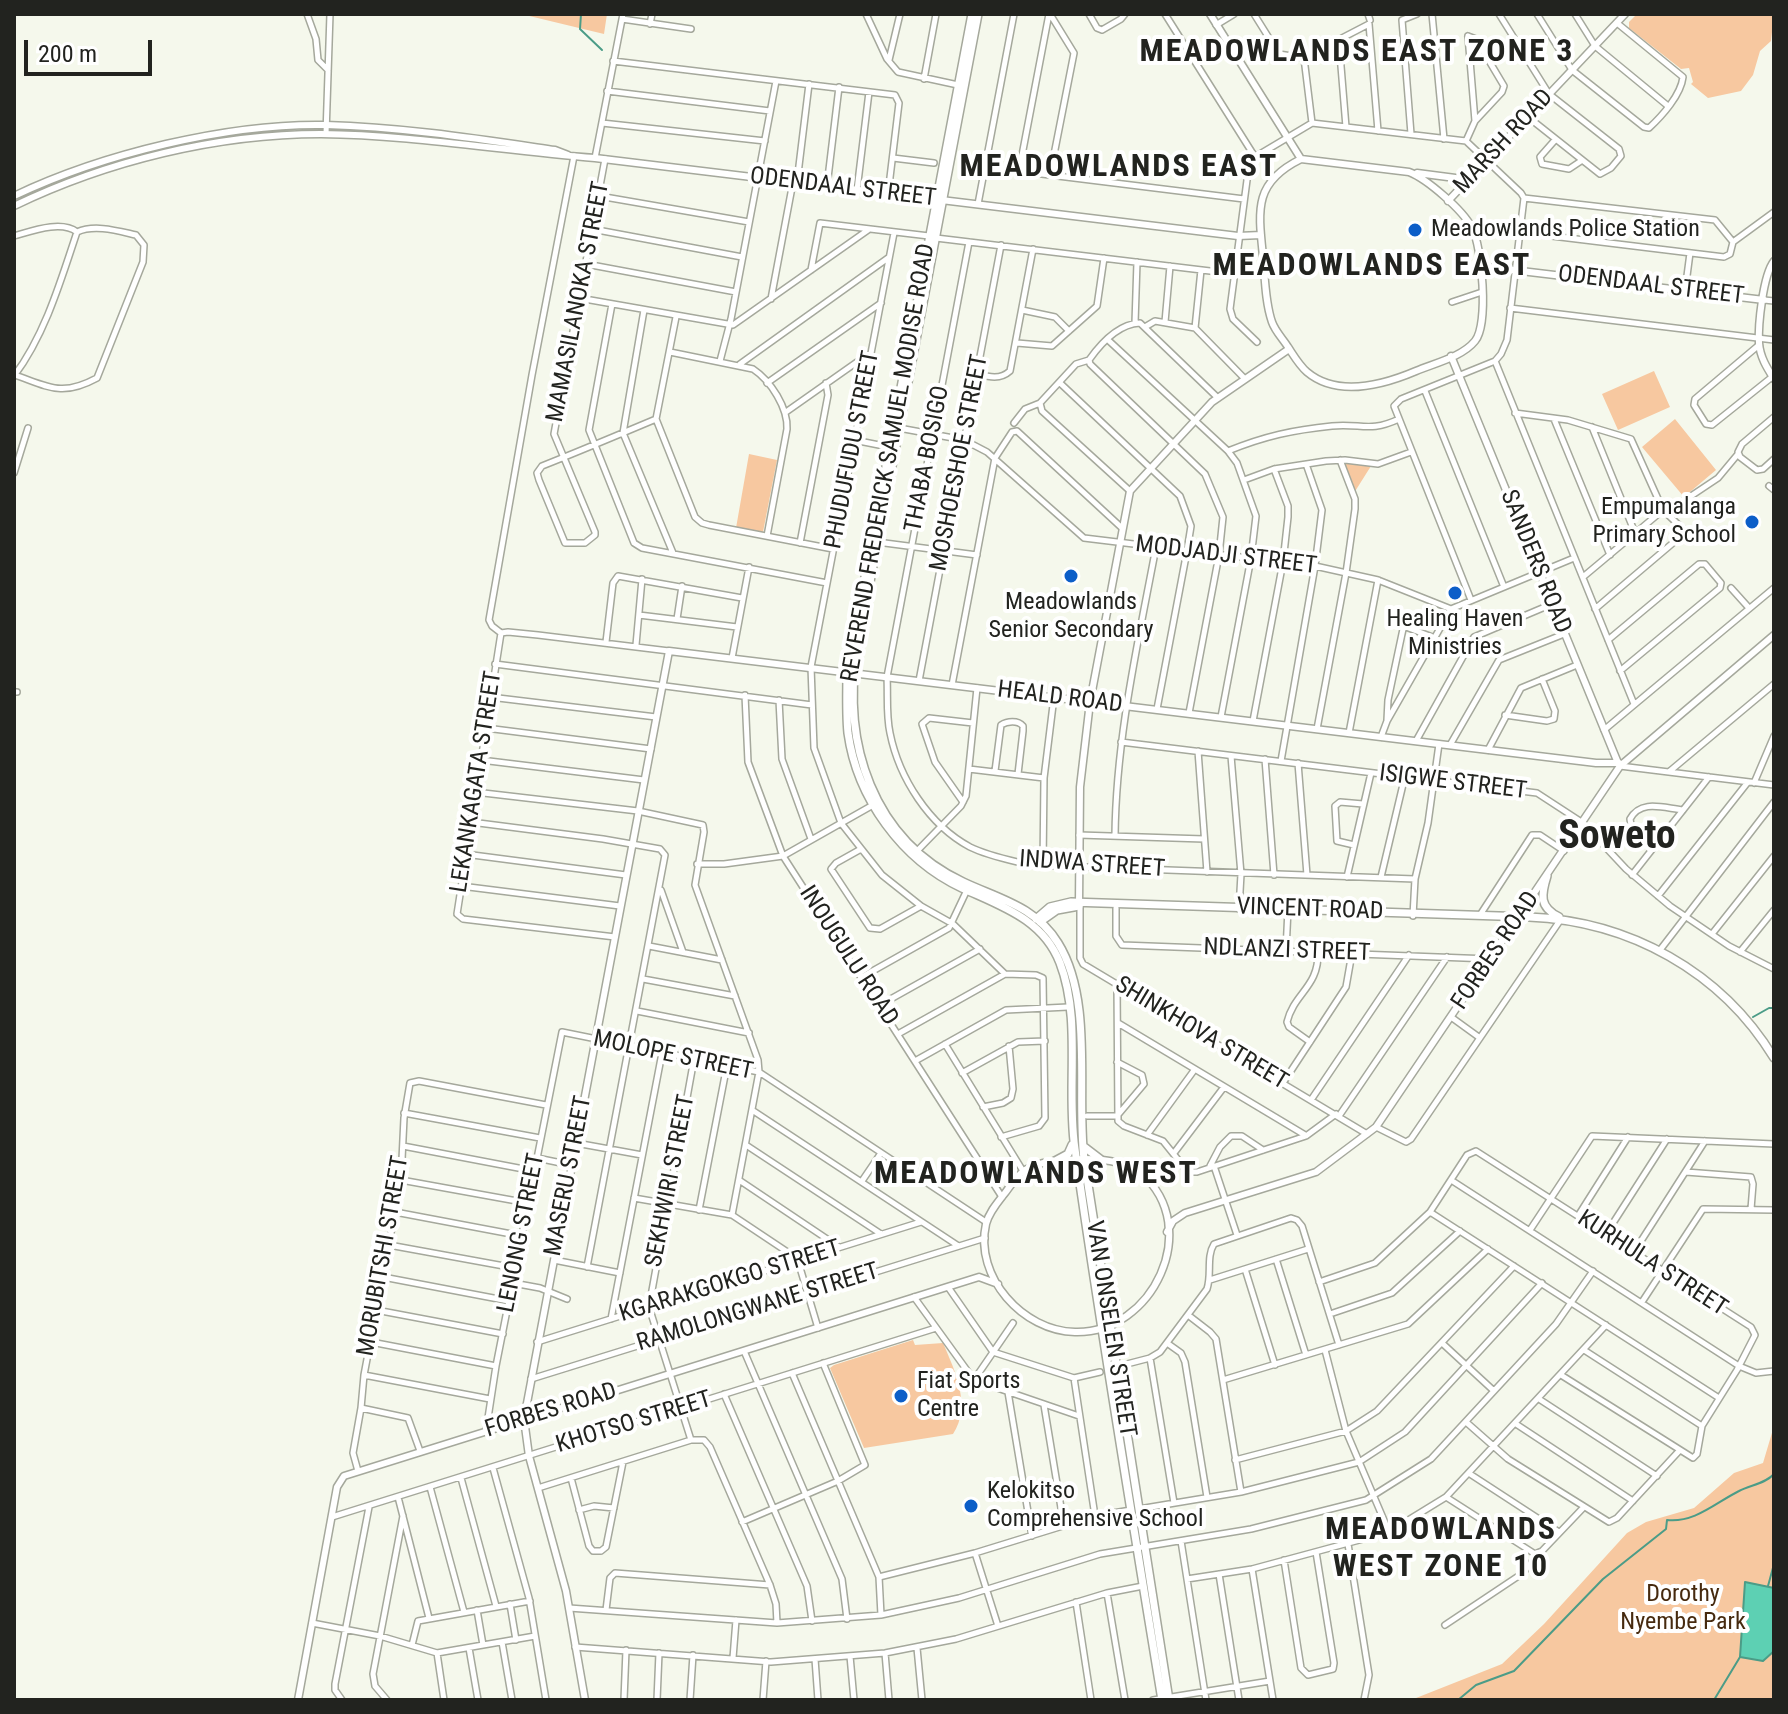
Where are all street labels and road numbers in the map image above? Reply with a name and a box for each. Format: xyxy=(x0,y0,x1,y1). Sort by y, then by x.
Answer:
street label: MARSH ROAD xyxy=(1448,84,1560,200)
street label: ODENDAAL STREET xyxy=(748,162,938,214)
street label: MAMASILANOKA STREET xyxy=(542,179,616,425)
street label: REVEREND FREDERICK SAMUEL MODISE ROAD xyxy=(836,241,942,685)
street label: ODENDAAL STREET xyxy=(1556,260,1746,312)
street label: PHUDUFUDU STREET xyxy=(820,349,886,551)
street label: MOSHOESHOE STREET xyxy=(925,352,995,574)
street label: THABA BOSIGO xyxy=(900,383,956,535)
street label: SANDERS ROAD xyxy=(1493,486,1577,638)
street label: MODJADJI STREET xyxy=(1134,531,1318,581)
street label: LEKANKAGATA STREET xyxy=(445,669,509,895)
street label: HEALD ROAD xyxy=(996,676,1124,720)
street label: ISIGWE STREET xyxy=(1377,760,1529,806)
street label: INDWA STREET xyxy=(1018,846,1166,884)
street label: INOUGULU ROAD xyxy=(792,881,904,1031)
street label: FORBES ROAD xyxy=(1446,887,1546,1015)
street label: VINCENT ROAD xyxy=(1236,893,1384,927)
street label: NDLANZI STREET xyxy=(1203,934,1371,968)
street label: SHINKHOVA STREET xyxy=(1109,971,1293,1097)
street label: MOLOPE STREET xyxy=(590,1025,756,1087)
street label: SEKHWIRI STREET xyxy=(640,1092,702,1270)
street label: MASERU STREET xyxy=(539,1093,599,1259)
street label: LENONG STREET xyxy=(492,1151,552,1315)
street label: MORUBITSHI STREET xyxy=(352,1154,416,1358)
street label: KURHULA STREET xyxy=(1572,1205,1732,1323)
street label: VAN ONSELEN STREET xyxy=(1079,1219,1141,1439)
street label: KGARAKGOKGO STREET xyxy=(616,1235,844,1329)
street label: RAMOLONGWANE STREET xyxy=(634,1257,882,1359)
street label: FORBES ROAD xyxy=(482,1377,620,1445)
street label: KHOTSO STREET xyxy=(553,1386,715,1460)

